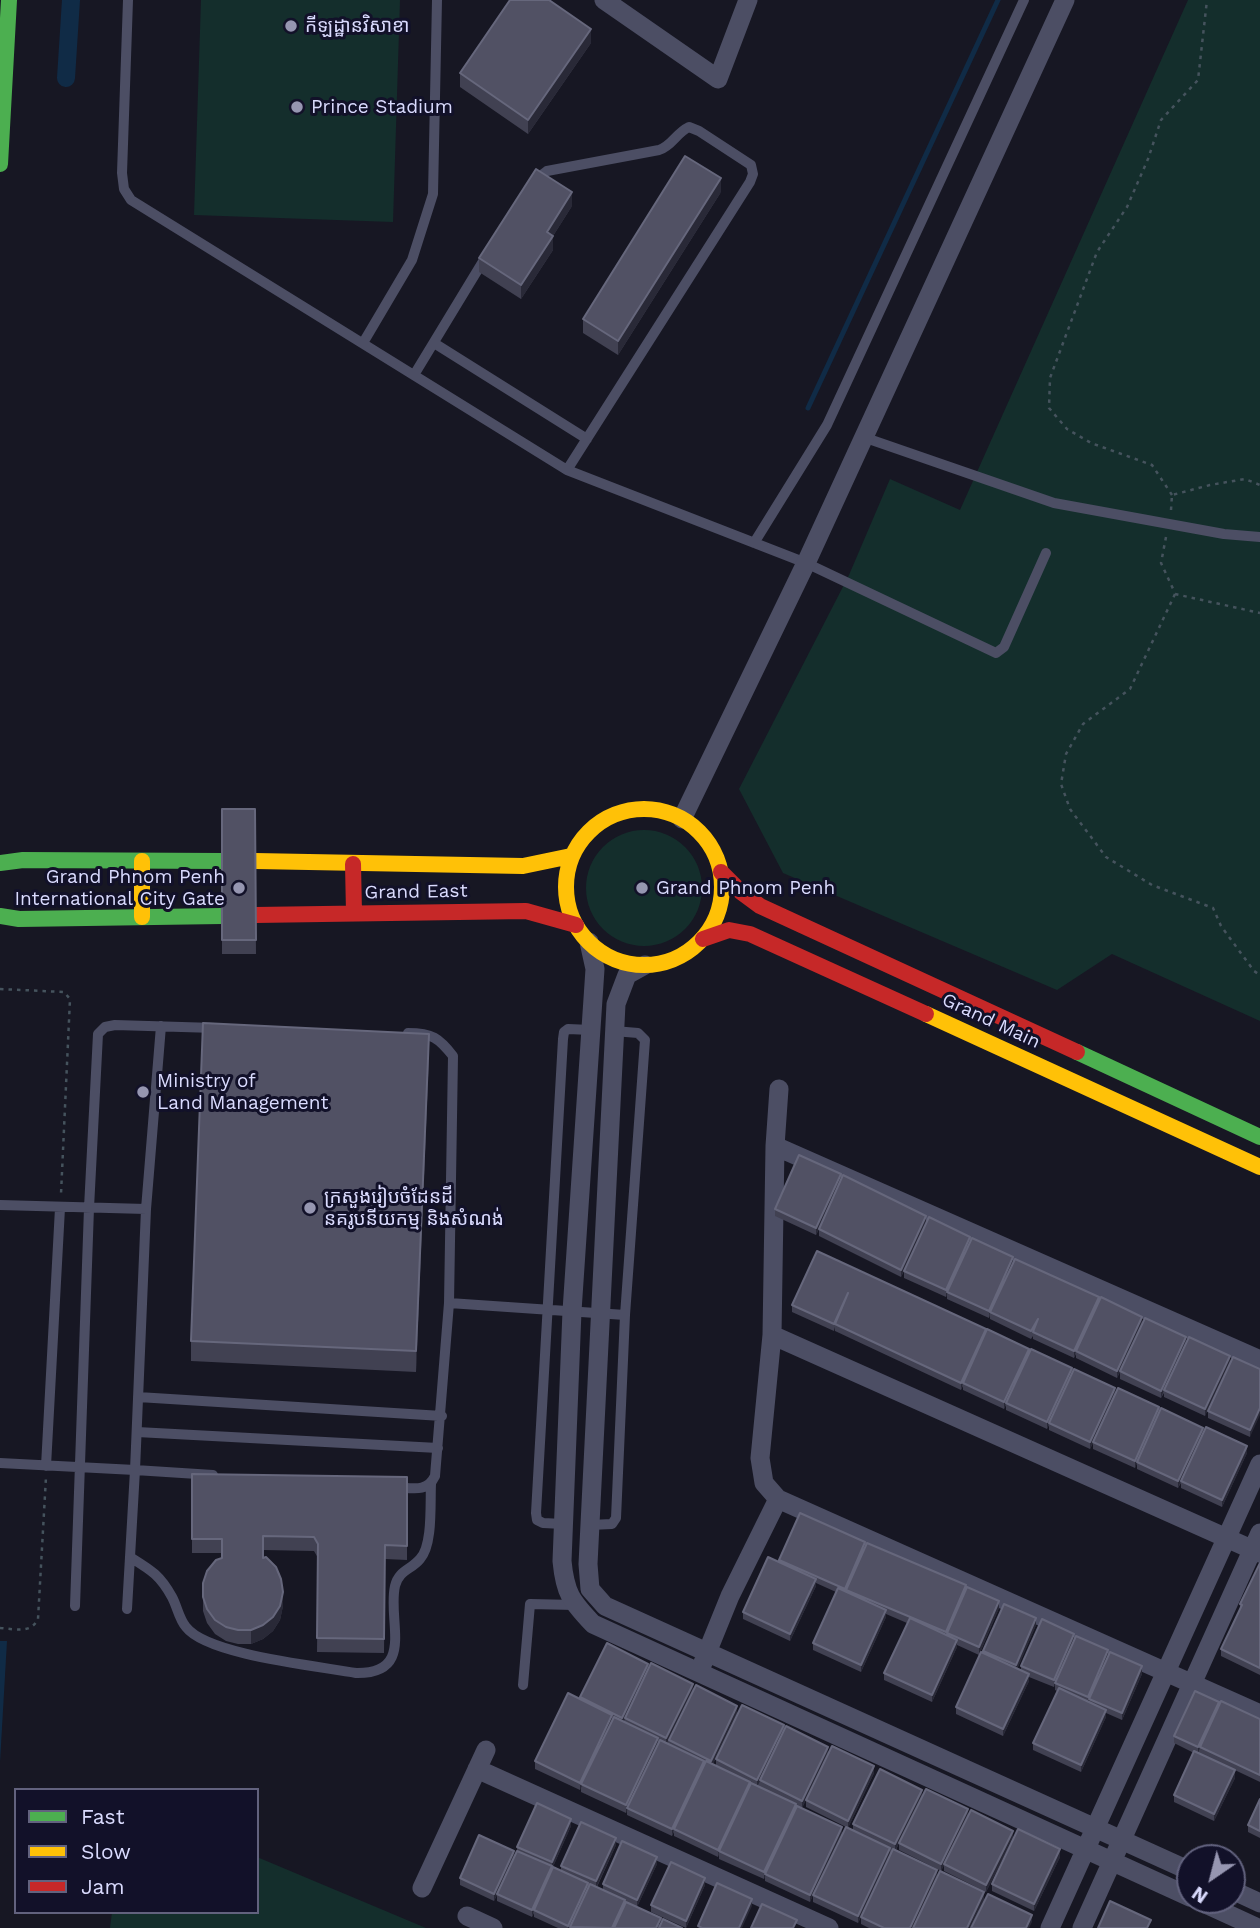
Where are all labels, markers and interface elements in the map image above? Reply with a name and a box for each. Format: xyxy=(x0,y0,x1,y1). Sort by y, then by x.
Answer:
place label: កីឡដ្ឋានវិសាខា xyxy=(305,15,410,37)
marker: កីឡដ្ឋានវិសាខា xyxy=(283,18,299,34)
place label: Prince Stadium xyxy=(311,96,453,118)
marker: Prince Stadium xyxy=(289,99,305,115)
place label: Grand Phnom Penh International City Gate xyxy=(14,866,225,910)
place label: Grand Phnom Penh xyxy=(656,877,835,899)
marker: Grand Phnom Penh International City Gate xyxy=(231,880,247,896)
street label: Grand East xyxy=(364,880,468,904)
marker: Grand Phnom Penh xyxy=(634,880,650,896)
street label: Grand Main xyxy=(938,988,1044,1054)
place label: Ministry of Land Management xyxy=(157,1070,328,1114)
marker: Ministry of Land Management xyxy=(135,1084,151,1100)
place label: ក្រសួងរៀបចំដែនដី នគរូបនីយកម្ម និងសំណង់ xyxy=(324,1186,504,1230)
marker: ក្រសួងរៀបចំដែនដី នគរូបនីយកម្ម និងសំណង់ xyxy=(302,1200,318,1216)
legend xyxy=(14,1788,259,1914)
text: Fast xyxy=(81,1804,125,1829)
text: Slow xyxy=(81,1839,131,1864)
north arrow xyxy=(1176,1844,1246,1914)
text: Jam xyxy=(81,1874,124,1899)
text: N xyxy=(1187,1882,1212,1908)

